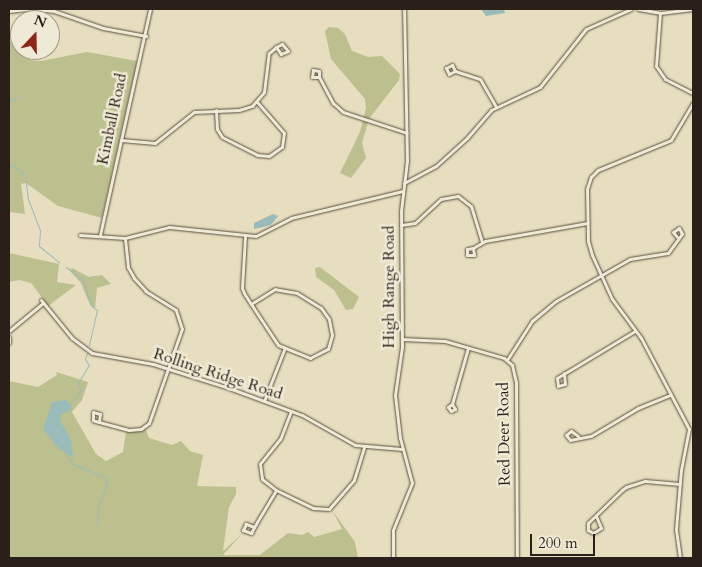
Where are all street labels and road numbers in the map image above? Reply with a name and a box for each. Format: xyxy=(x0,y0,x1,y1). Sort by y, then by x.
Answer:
street label: Kimball Road xyxy=(93,72,131,166)
street label: High Range Road xyxy=(379,226,399,348)
street label: Rolling Ridge Road xyxy=(151,344,285,404)
street label: Red Deer Road xyxy=(493,382,515,486)

